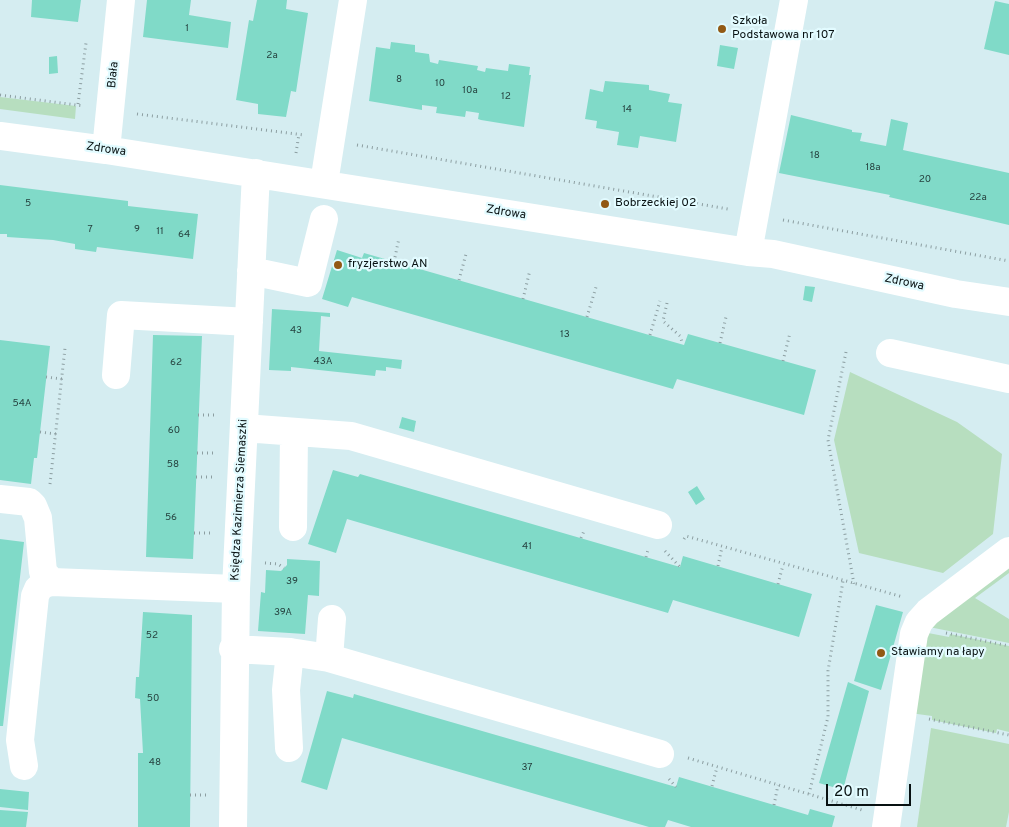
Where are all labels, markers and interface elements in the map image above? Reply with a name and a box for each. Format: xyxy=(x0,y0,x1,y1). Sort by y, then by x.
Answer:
place label: Szkoła Podstawowa nr 107 xyxy=(732,15,834,43)
house number: 1 xyxy=(185,23,189,35)
marker: Szkoła Podstawowa nr 107 xyxy=(716,23,728,35)
house number: 2a xyxy=(266,50,278,62)
street label: Biała xyxy=(105,61,123,89)
house number: 8 xyxy=(396,74,402,86)
house number: 10 xyxy=(435,78,445,90)
house number: 10a xyxy=(462,85,478,97)
house number: 12 xyxy=(501,91,511,103)
house number: 14 xyxy=(622,104,632,116)
street label: Zdrowa xyxy=(85,140,127,160)
house number: 18 xyxy=(810,150,820,162)
house number: 18a xyxy=(865,162,881,174)
house number: 20 xyxy=(919,174,931,186)
house number: 22a xyxy=(969,192,987,204)
place label: Bobrzeckiej 02 xyxy=(615,197,696,211)
house number: 5 xyxy=(25,198,31,210)
marker: Bobrzeckiej 02 xyxy=(599,198,611,210)
street label: Zdrowa xyxy=(485,203,527,223)
house number: 7 xyxy=(87,224,93,236)
house number: 9 xyxy=(134,224,140,236)
house number: 11 xyxy=(156,226,164,238)
house number: 64 xyxy=(178,229,190,241)
place label: fryzjerstwo AN xyxy=(348,258,427,272)
marker: fryzjerstwo AN xyxy=(332,259,344,271)
street label: Zdrowa xyxy=(883,272,925,294)
house number: 43 xyxy=(290,325,302,337)
house number: 13 xyxy=(560,329,570,341)
house number: 43A xyxy=(314,356,332,368)
house number: 62 xyxy=(170,357,182,369)
house number: 54A xyxy=(12,398,32,410)
street label: Księdza Kazimierza Siemaszki xyxy=(229,419,251,581)
house number: 60 xyxy=(168,425,180,437)
house number: 58 xyxy=(167,459,179,471)
house number: 56 xyxy=(165,512,177,524)
house number: 41 xyxy=(522,541,532,553)
house number: 39 xyxy=(286,576,298,588)
house number: 39A xyxy=(274,607,292,619)
house number: 52 xyxy=(146,630,158,642)
place label: Stawiamy na łapy xyxy=(891,646,985,660)
marker: Stawiamy na łapy xyxy=(875,647,887,659)
house number: 50 xyxy=(147,693,159,705)
house number: 48 xyxy=(149,757,161,769)
house number: 37 xyxy=(521,762,533,774)
scale bar xyxy=(829,774,914,806)
text: 20 m xyxy=(834,783,869,802)

